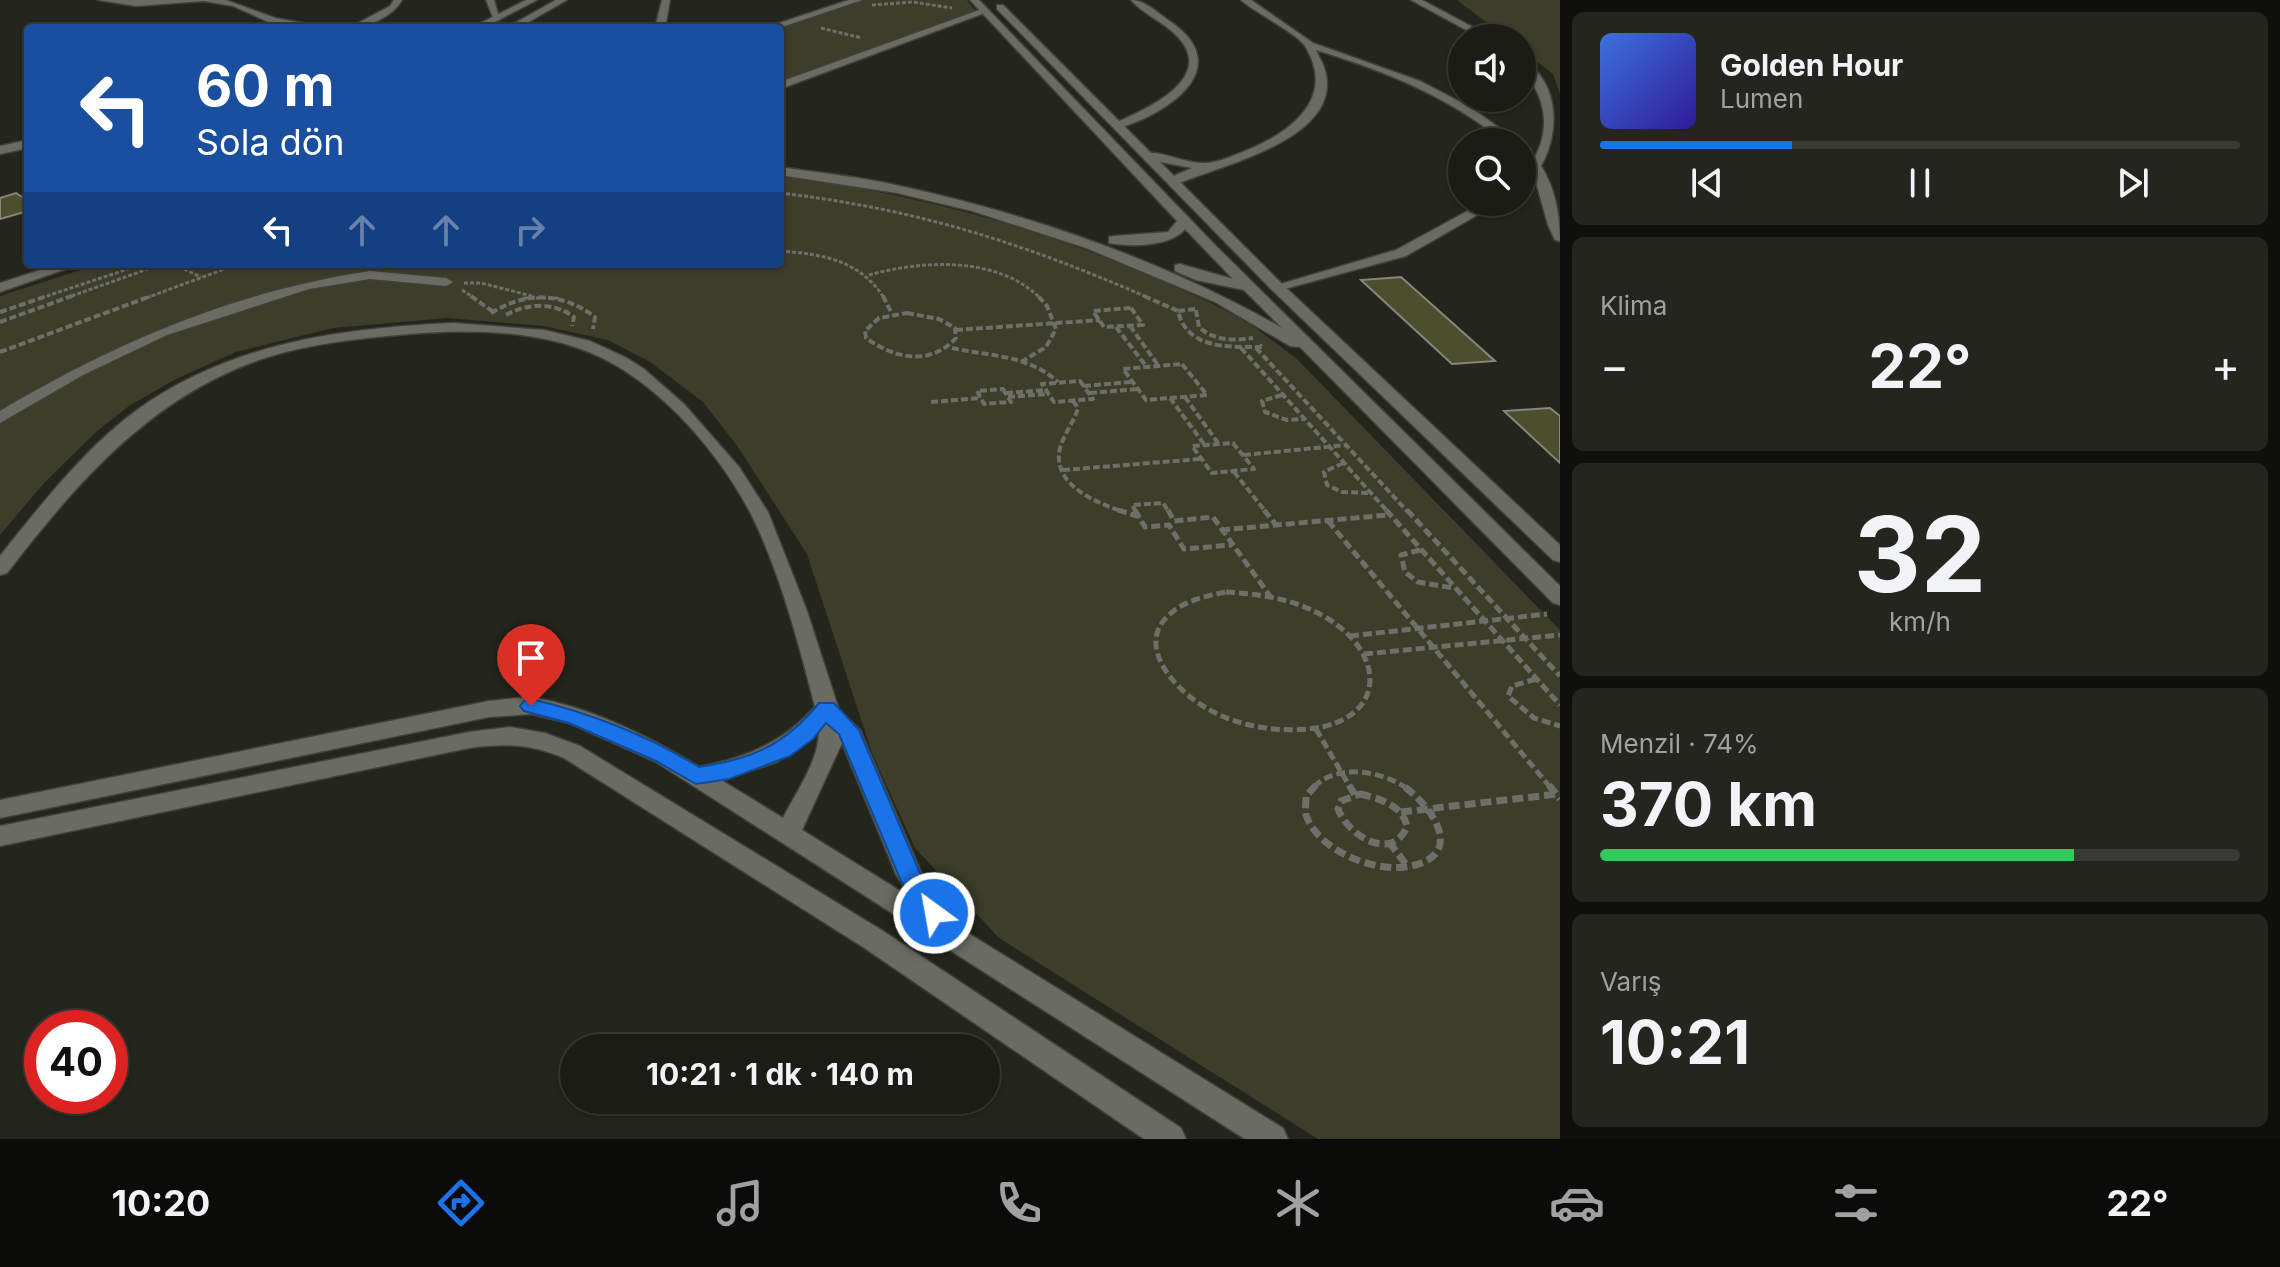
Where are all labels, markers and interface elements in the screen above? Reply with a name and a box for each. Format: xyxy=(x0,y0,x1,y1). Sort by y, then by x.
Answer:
map controls xyxy=(1448,24,1536,216)
button: sound xyxy=(1448,24,1536,112)
text: Golden Hour xyxy=(1720,47,1903,83)
text: 60 m xyxy=(196,52,335,120)
icon: left xyxy=(64,56,168,160)
text: Lumen xyxy=(1720,83,1803,114)
text: Sola dön xyxy=(196,120,345,164)
button: search xyxy=(1448,128,1536,216)
icon: previous xyxy=(1685,161,1729,205)
icon: pause xyxy=(1898,161,1942,205)
icon: next xyxy=(2111,161,2155,205)
icon: left xyxy=(256,208,300,252)
icon: ahead xyxy=(340,208,384,252)
icon: ahead xyxy=(424,208,468,252)
icon: right xyxy=(508,208,552,252)
text: Klima xyxy=(1600,290,1667,321)
text: 22° xyxy=(1868,330,1972,402)
text: − xyxy=(1600,339,1629,393)
text: + xyxy=(2211,339,2240,393)
text: 32 xyxy=(1854,491,1986,617)
text: km/h xyxy=(1889,606,1951,637)
pin xyxy=(497,624,565,706)
icon: arrive xyxy=(509,636,553,680)
text: Menzil · 74% xyxy=(1600,728,1759,759)
text: 370 km xyxy=(1600,768,1817,840)
position arrow xyxy=(892,871,976,955)
text: Varış xyxy=(1600,966,1661,997)
text: 10:21 xyxy=(1600,1006,1750,1078)
speed limit sign: 40 xyxy=(24,1010,128,1114)
text: 10:21 · 1 dk · 140 m xyxy=(646,1056,914,1092)
icon: directions xyxy=(433,1175,489,1231)
icon: music xyxy=(712,1175,768,1231)
icon: phone xyxy=(991,1175,1047,1231)
icon: climate xyxy=(1270,1175,1326,1231)
icon: car xyxy=(1549,1175,1605,1231)
icon: filters xyxy=(1828,1175,1884,1231)
text: 10:20 xyxy=(111,1181,210,1225)
text: 22° xyxy=(2107,1181,2168,1225)

